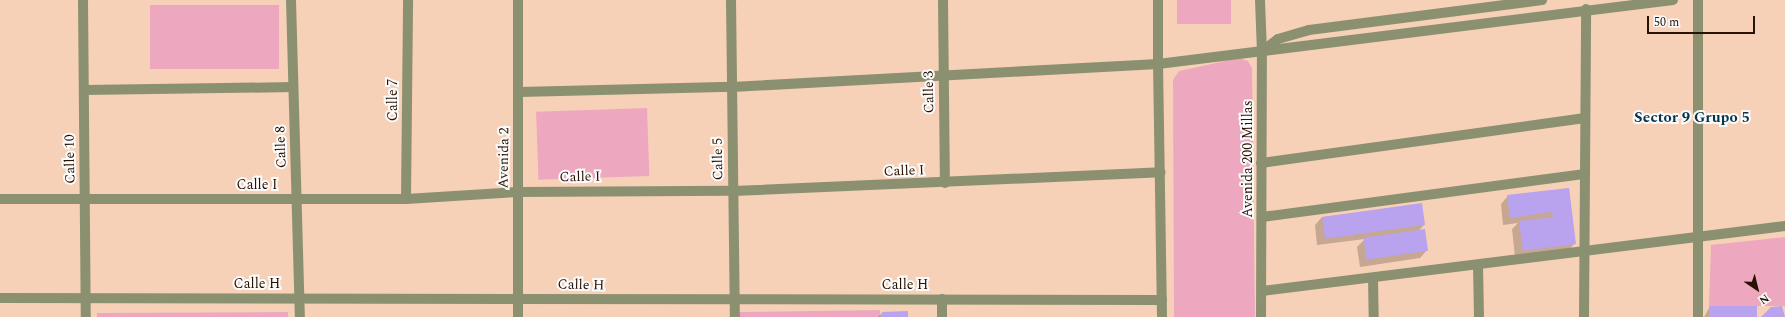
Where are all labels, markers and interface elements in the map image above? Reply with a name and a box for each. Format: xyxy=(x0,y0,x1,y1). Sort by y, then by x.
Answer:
scale bar xyxy=(1649,8,1757,34)
text: 50 m xyxy=(1654,13,1679,32)
street label: Calle 3 xyxy=(920,71,938,113)
street label: Calle 7 xyxy=(385,79,401,121)
street label: Avenida 200 Millas xyxy=(1240,100,1256,218)
district label: Sector 9 Grupo 5 xyxy=(1634,109,1750,127)
street label: Calle 8 xyxy=(272,125,290,169)
street label: Avenida 2 xyxy=(495,127,513,189)
street label: Calle 10 xyxy=(61,134,79,184)
street label: Calle 5 xyxy=(709,138,727,180)
street label: Calle I xyxy=(883,162,925,180)
street label: Calle I xyxy=(559,168,601,186)
street label: Calle I xyxy=(237,177,277,193)
north arrow xyxy=(1737,269,1777,309)
street label: Calle H xyxy=(234,276,280,292)
street label: Calle H xyxy=(557,276,605,294)
street label: Calle H xyxy=(882,277,928,293)
text: N xyxy=(1756,290,1773,309)

